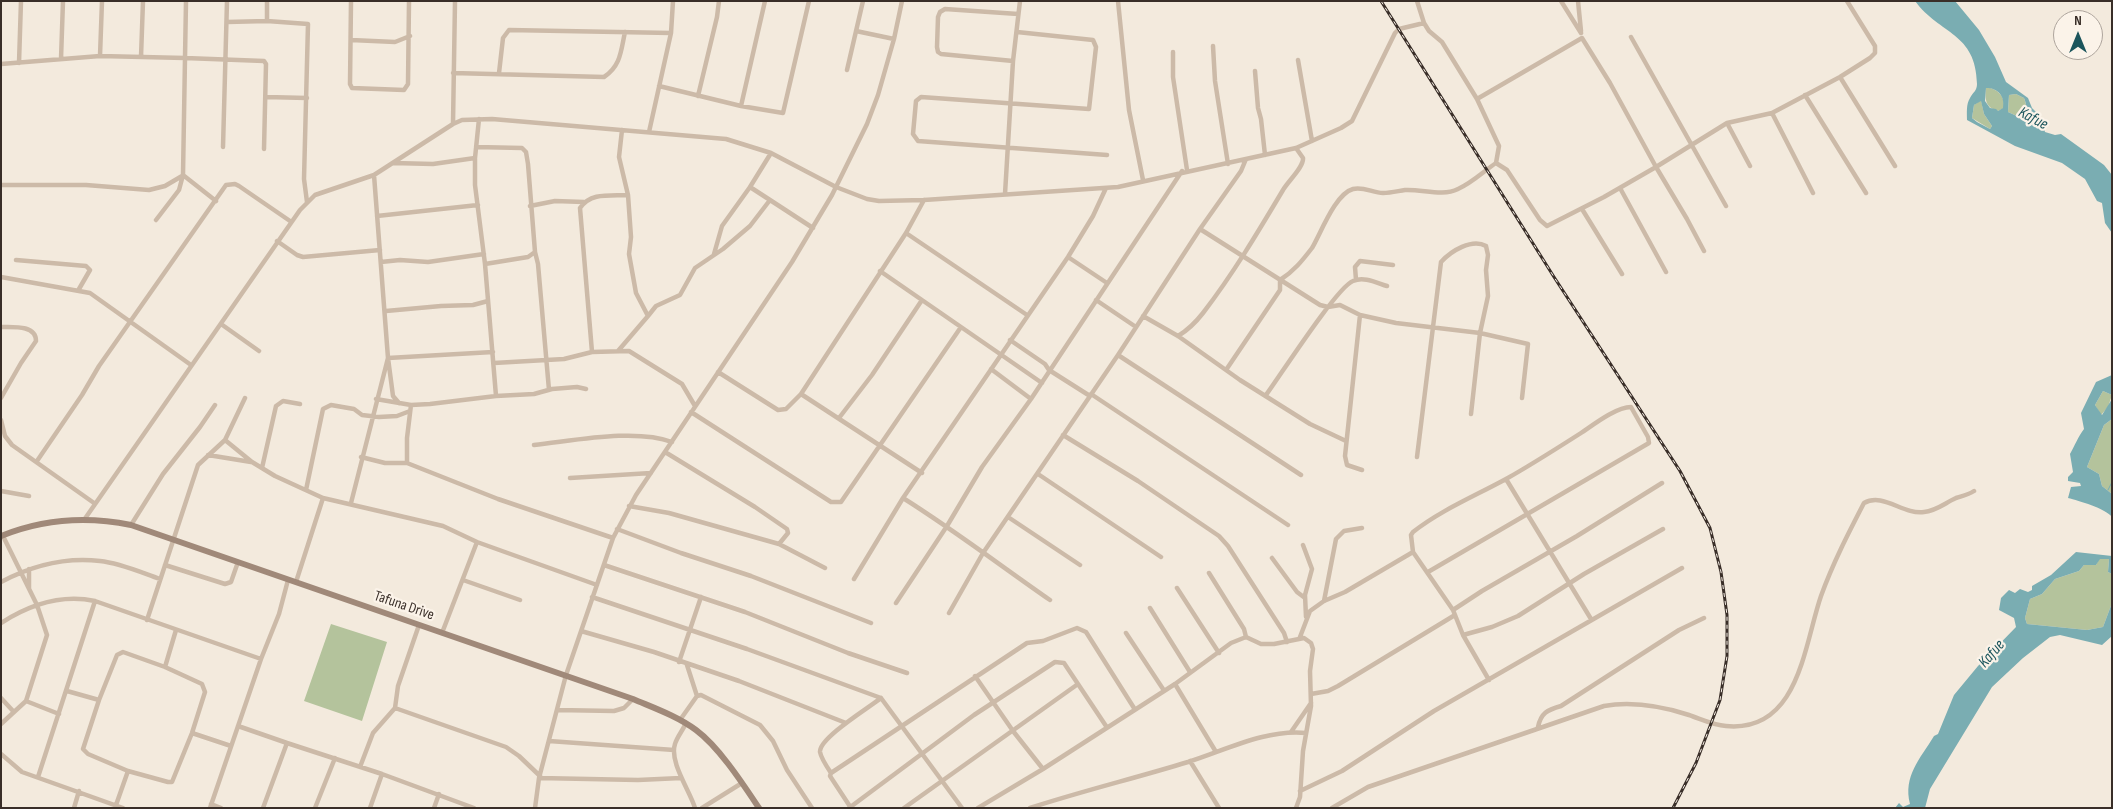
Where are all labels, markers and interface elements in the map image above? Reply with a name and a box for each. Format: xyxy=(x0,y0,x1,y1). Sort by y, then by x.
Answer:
north arrow xyxy=(2053,10,2103,60)
text: N xyxy=(2074,12,2082,29)
water label: Kafue xyxy=(2015,103,2051,135)
street label: Tafuna Drive xyxy=(372,587,436,625)
water label: Kafue xyxy=(1975,636,2009,672)

